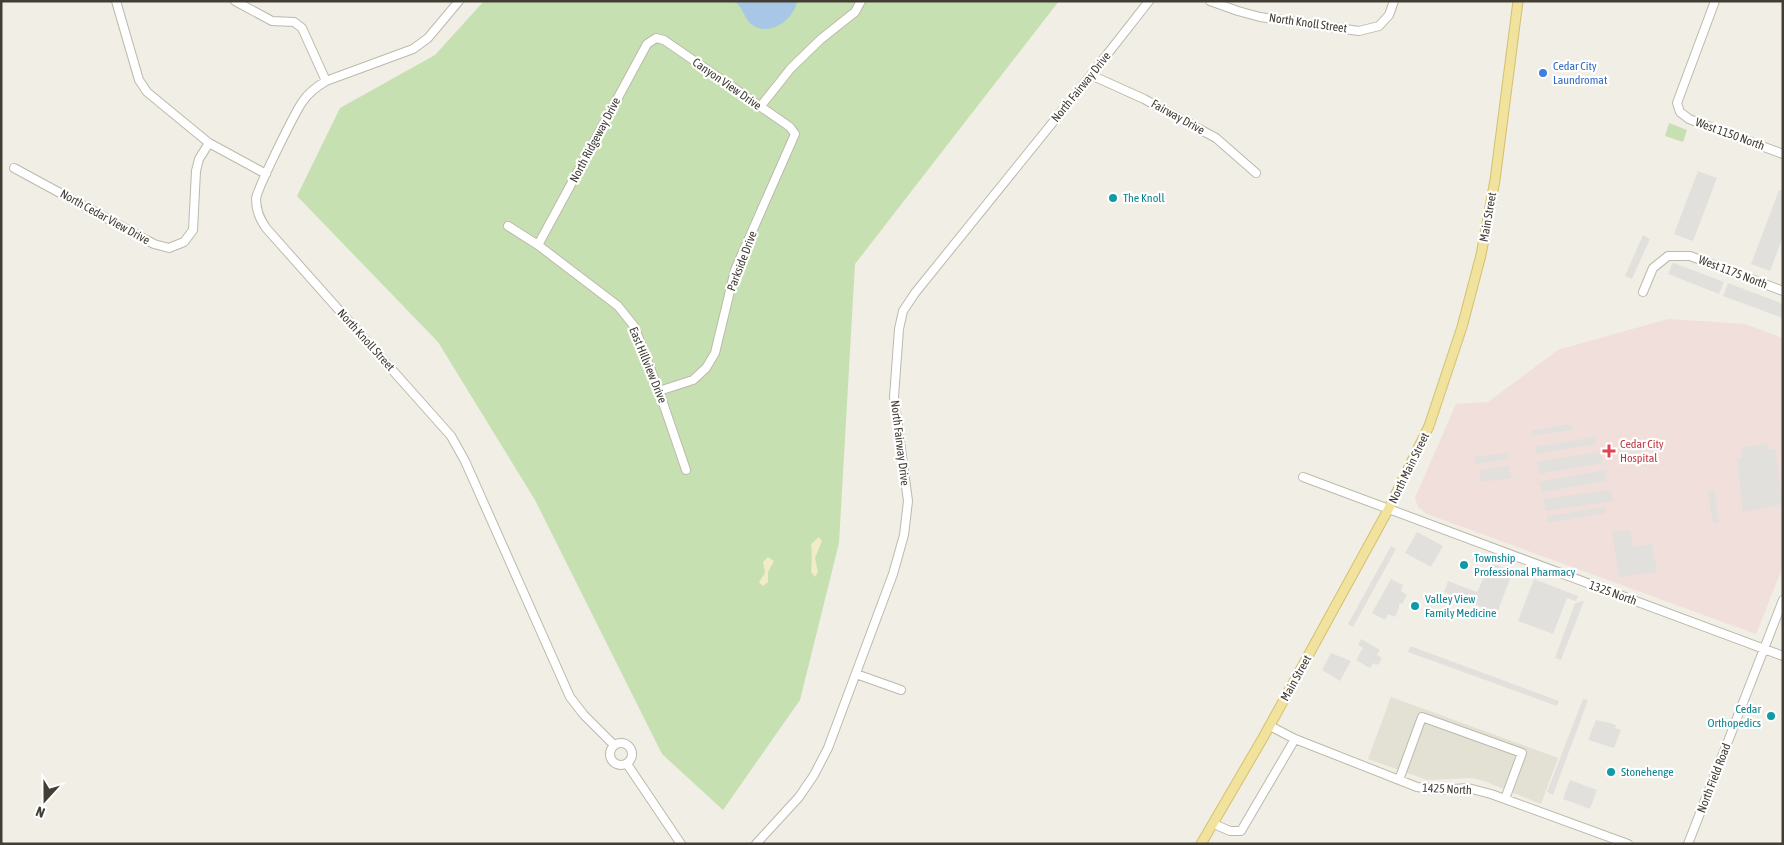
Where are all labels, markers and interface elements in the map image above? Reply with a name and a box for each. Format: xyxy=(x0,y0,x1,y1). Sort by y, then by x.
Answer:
street label: North Knoll Street xyxy=(1268,11,1348,35)
street label: North Fairway Drive xyxy=(1048,49,1114,125)
street label: Canyon View Drive xyxy=(690,55,764,113)
place label: Cedar City Laundromat xyxy=(1553,59,1608,87)
marker: Cedar City Laundromat xyxy=(1537,67,1549,79)
street label: North Ridgeway Drive xyxy=(567,95,623,185)
street label: Fairway Drive xyxy=(1149,97,1207,137)
street label: West 1150 North xyxy=(1693,115,1767,153)
street label: North Cedar View Drive xyxy=(58,187,152,247)
place label: The Knoll xyxy=(1123,191,1165,205)
street label: Main Street xyxy=(1477,191,1499,243)
marker: The Knoll xyxy=(1107,192,1119,204)
street label: Parkside Drive xyxy=(724,229,760,293)
street label: West 1175 North xyxy=(1697,252,1769,292)
street label: North Knoll Street xyxy=(334,306,398,374)
street label: East Hillview Drive xyxy=(626,325,670,405)
street label: North Fairway Drive xyxy=(888,399,912,487)
street label: North Main Street xyxy=(1386,430,1432,506)
place label: Cedar City Hospital xyxy=(1620,437,1664,465)
marker: Cedar City Hospital xyxy=(1602,444,1616,458)
place label: Township Professional Pharmacy xyxy=(1474,551,1575,579)
marker: Township Professional Pharmacy xyxy=(1458,559,1470,571)
street label: 1325 North xyxy=(1587,578,1639,608)
place label: Valley View Family Medicine xyxy=(1425,592,1497,620)
marker: Valley View Family Medicine xyxy=(1409,600,1421,612)
street label: Main Street xyxy=(1278,652,1315,703)
place label: Cedar Orthopedics xyxy=(1707,702,1761,730)
marker: Cedar Orthopedics xyxy=(1765,710,1777,722)
street label: North Field Road xyxy=(1694,741,1734,815)
place label: Stonehenge xyxy=(1621,765,1674,779)
marker: Stonehenge xyxy=(1605,766,1617,778)
north arrow xyxy=(20,775,70,825)
street label: 1425 North xyxy=(1422,781,1472,797)
text: N xyxy=(34,803,47,821)

